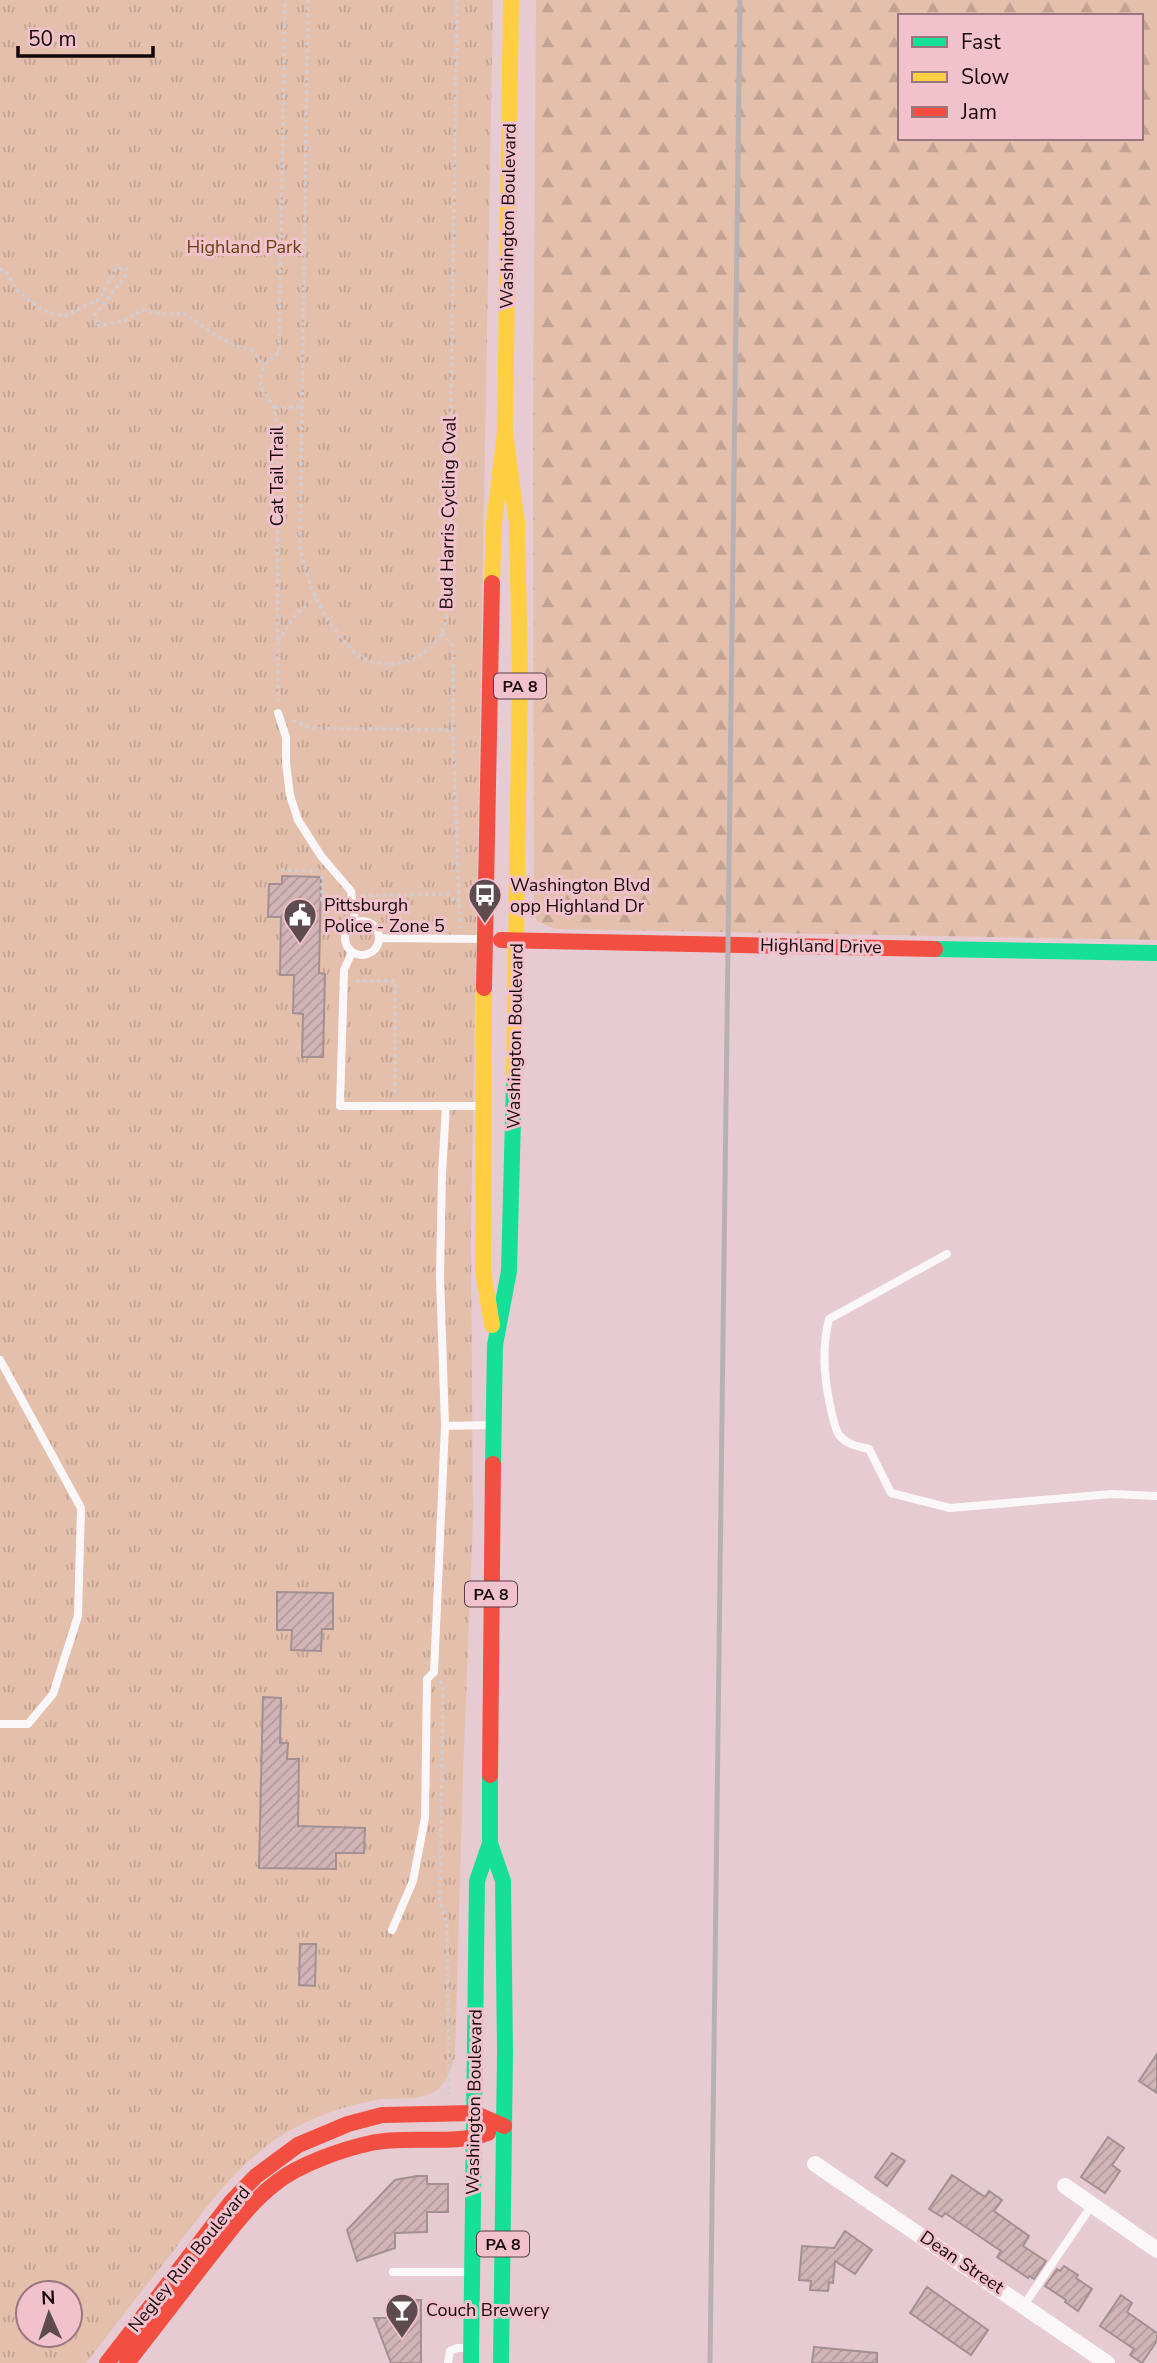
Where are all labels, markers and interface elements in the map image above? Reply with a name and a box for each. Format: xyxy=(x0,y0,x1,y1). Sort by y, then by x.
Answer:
scale bar xyxy=(18,14,152,58)
legend xyxy=(898,14,1143,140)
text: 50 m xyxy=(28,25,77,53)
text: Fast xyxy=(961,28,1001,56)
text: Slow xyxy=(961,63,1010,91)
text: Jam xyxy=(960,98,997,126)
street label: Washington Boulevard xyxy=(494,123,522,309)
park label: Highland Park xyxy=(187,235,302,259)
street label: Bud Harris Cycling Oval xyxy=(434,416,462,610)
street label: Cat Tail Trail xyxy=(265,425,289,526)
road number: PA 8 xyxy=(494,674,546,698)
place label: Washington Blvd opp Highland Dr xyxy=(510,873,650,918)
bus stop icon: Washington Blvd opp Highland Dr xyxy=(466,876,504,925)
place label: Pittsburgh Police - Zone 5 xyxy=(324,893,445,938)
public building icon: Pittsburgh Police - Zone 5 xyxy=(281,896,319,945)
street label: Highland Drive xyxy=(760,933,882,959)
street label: Washington Boulevard xyxy=(501,943,529,1129)
road number: PA 8 xyxy=(465,1582,517,1606)
street label: Washington Boulevard xyxy=(460,2009,488,2195)
street label: Negley Run Boulevard xyxy=(123,2181,255,2337)
street label: Dean Street xyxy=(915,2225,1009,2299)
road number: PA 8 xyxy=(477,2232,529,2256)
north arrow xyxy=(14,2279,84,2349)
text: N xyxy=(40,2285,56,2311)
bar icon: Couch Brewery xyxy=(383,2291,421,2340)
place label: Couch Brewery xyxy=(426,2298,550,2322)

